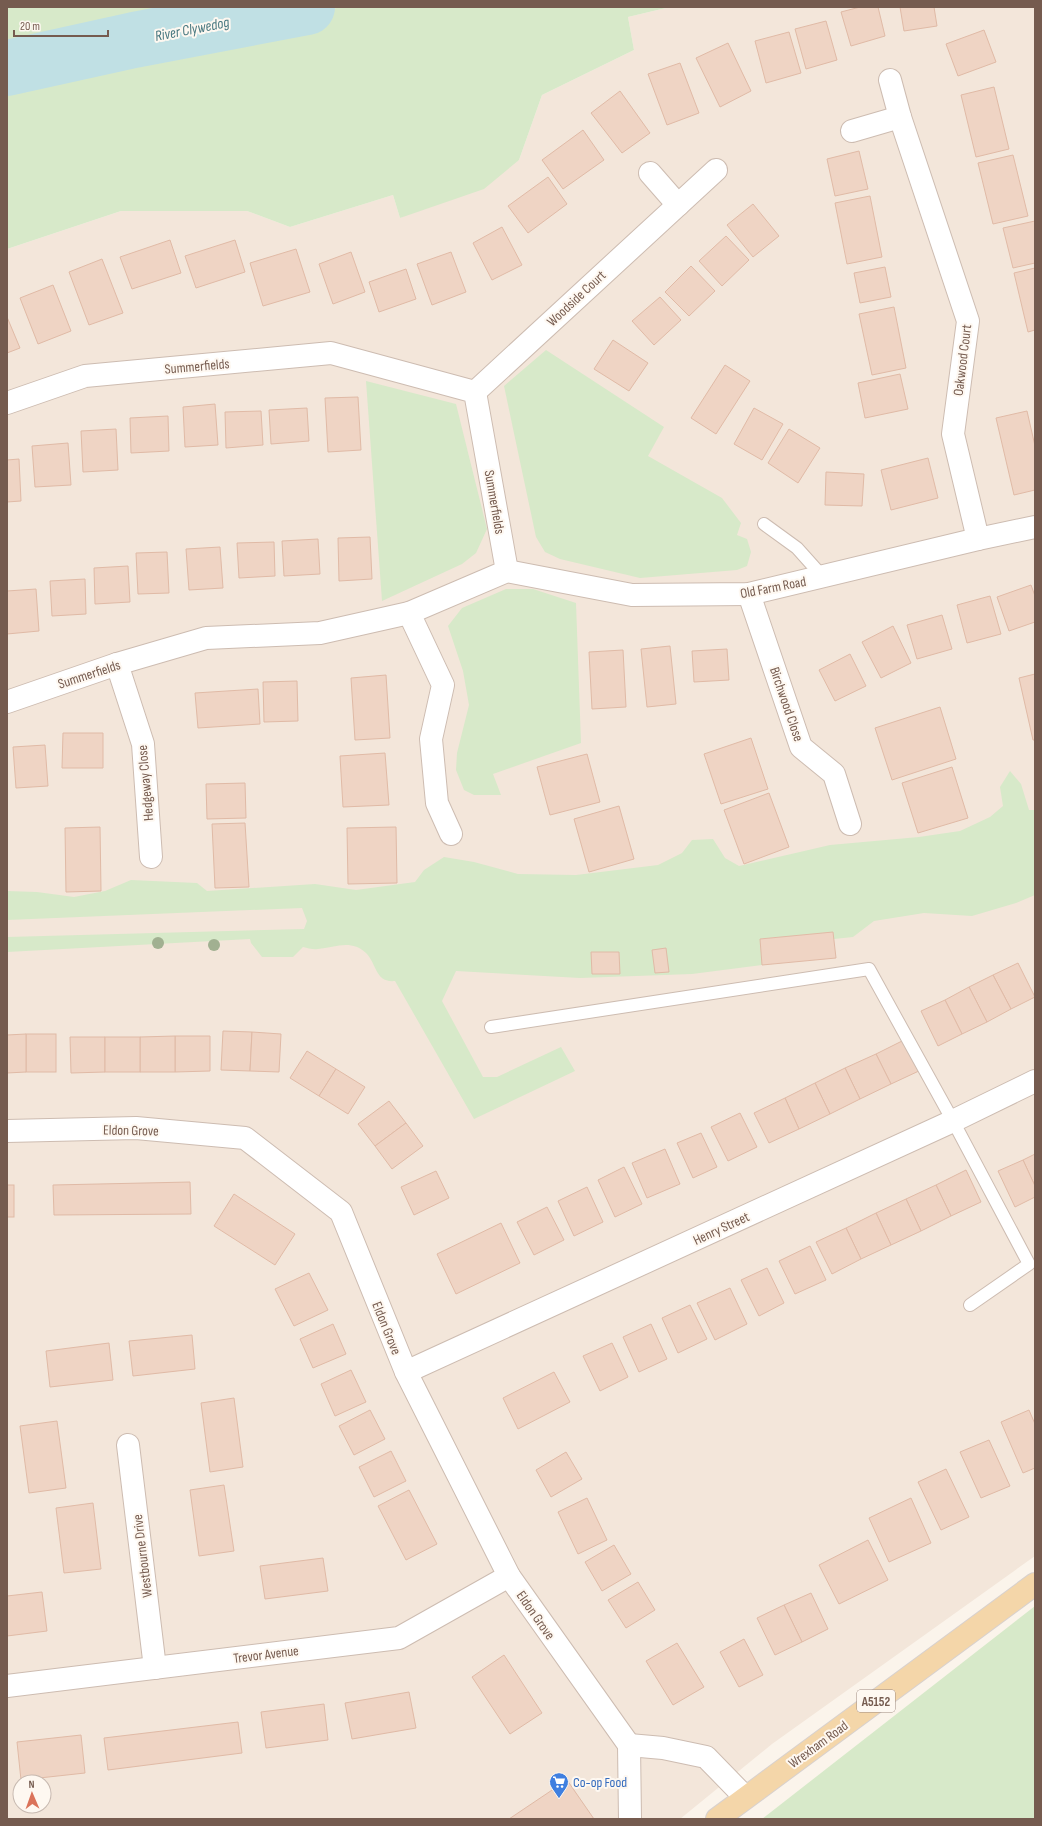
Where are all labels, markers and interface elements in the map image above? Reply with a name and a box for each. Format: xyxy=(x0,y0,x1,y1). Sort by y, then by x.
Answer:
scale bar xyxy=(14,12,108,38)
water label: River Clywedog xyxy=(153,13,231,46)
text: 20 m xyxy=(20,19,40,34)
street label: Woodside Court xyxy=(543,267,609,330)
street label: Oakwood Court xyxy=(950,323,975,397)
street label: Summerfields xyxy=(164,355,230,378)
street label: Summerfields xyxy=(481,469,509,536)
street label: Old Farm Road xyxy=(739,573,808,602)
street label: Summerfields xyxy=(56,656,123,693)
street label: Birchwood Close xyxy=(766,665,807,744)
street label: Hedgeway Close xyxy=(134,744,157,822)
street label: Eldon Grove xyxy=(103,1122,159,1139)
street label: Henry Street xyxy=(690,1208,752,1249)
street label: Eldon Grove xyxy=(368,1299,405,1357)
street label: Westbourne Drive xyxy=(129,1513,156,1598)
street label: Eldon Grove xyxy=(513,1588,559,1643)
street label: Trevor Avenue xyxy=(232,1642,300,1667)
road number: A5152 xyxy=(857,1690,895,1712)
street label: Wrexham Road xyxy=(785,1717,852,1772)
supermarket icon: Co-op Food xyxy=(548,1771,570,1799)
north arrow xyxy=(12,1774,52,1814)
place label: Co-op Food xyxy=(573,1774,627,1791)
text: N xyxy=(29,1778,35,1791)

